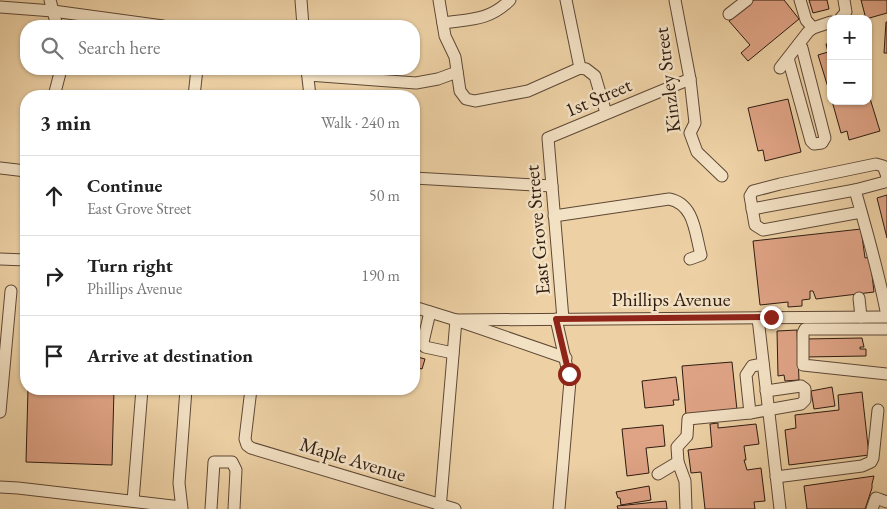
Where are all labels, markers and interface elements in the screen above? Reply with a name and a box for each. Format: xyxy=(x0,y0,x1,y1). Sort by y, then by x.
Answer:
map controls xyxy=(827,15,872,105)
button: + xyxy=(827,15,872,60)
search box xyxy=(20,20,420,75)
street label: Kinzley Street xyxy=(648,25,686,134)
icon: search xyxy=(38,34,66,62)
text: Search here xyxy=(78,35,160,60)
button: − xyxy=(827,60,872,105)
street label: 1st Street xyxy=(561,71,636,123)
text: 3 min xyxy=(40,109,91,136)
text: Walk · 240 m xyxy=(321,112,400,133)
street label: East Grove Street xyxy=(518,163,556,296)
text: Continue xyxy=(87,173,162,198)
icon: ahead xyxy=(40,182,68,210)
text: 50 m xyxy=(369,185,400,206)
text: East Grove Street xyxy=(87,198,191,219)
text: Turn right xyxy=(87,253,173,278)
icon: right xyxy=(40,262,68,290)
text: 190 m xyxy=(361,265,400,286)
text: Phillips Avenue xyxy=(87,278,182,299)
street label: Phillips Avenue xyxy=(612,286,731,312)
route end xyxy=(760,306,783,329)
icon: arrive xyxy=(40,342,68,370)
text: Arrive at destination xyxy=(87,343,253,368)
route start xyxy=(558,363,581,386)
street label: Maple Avenue xyxy=(297,431,409,488)

